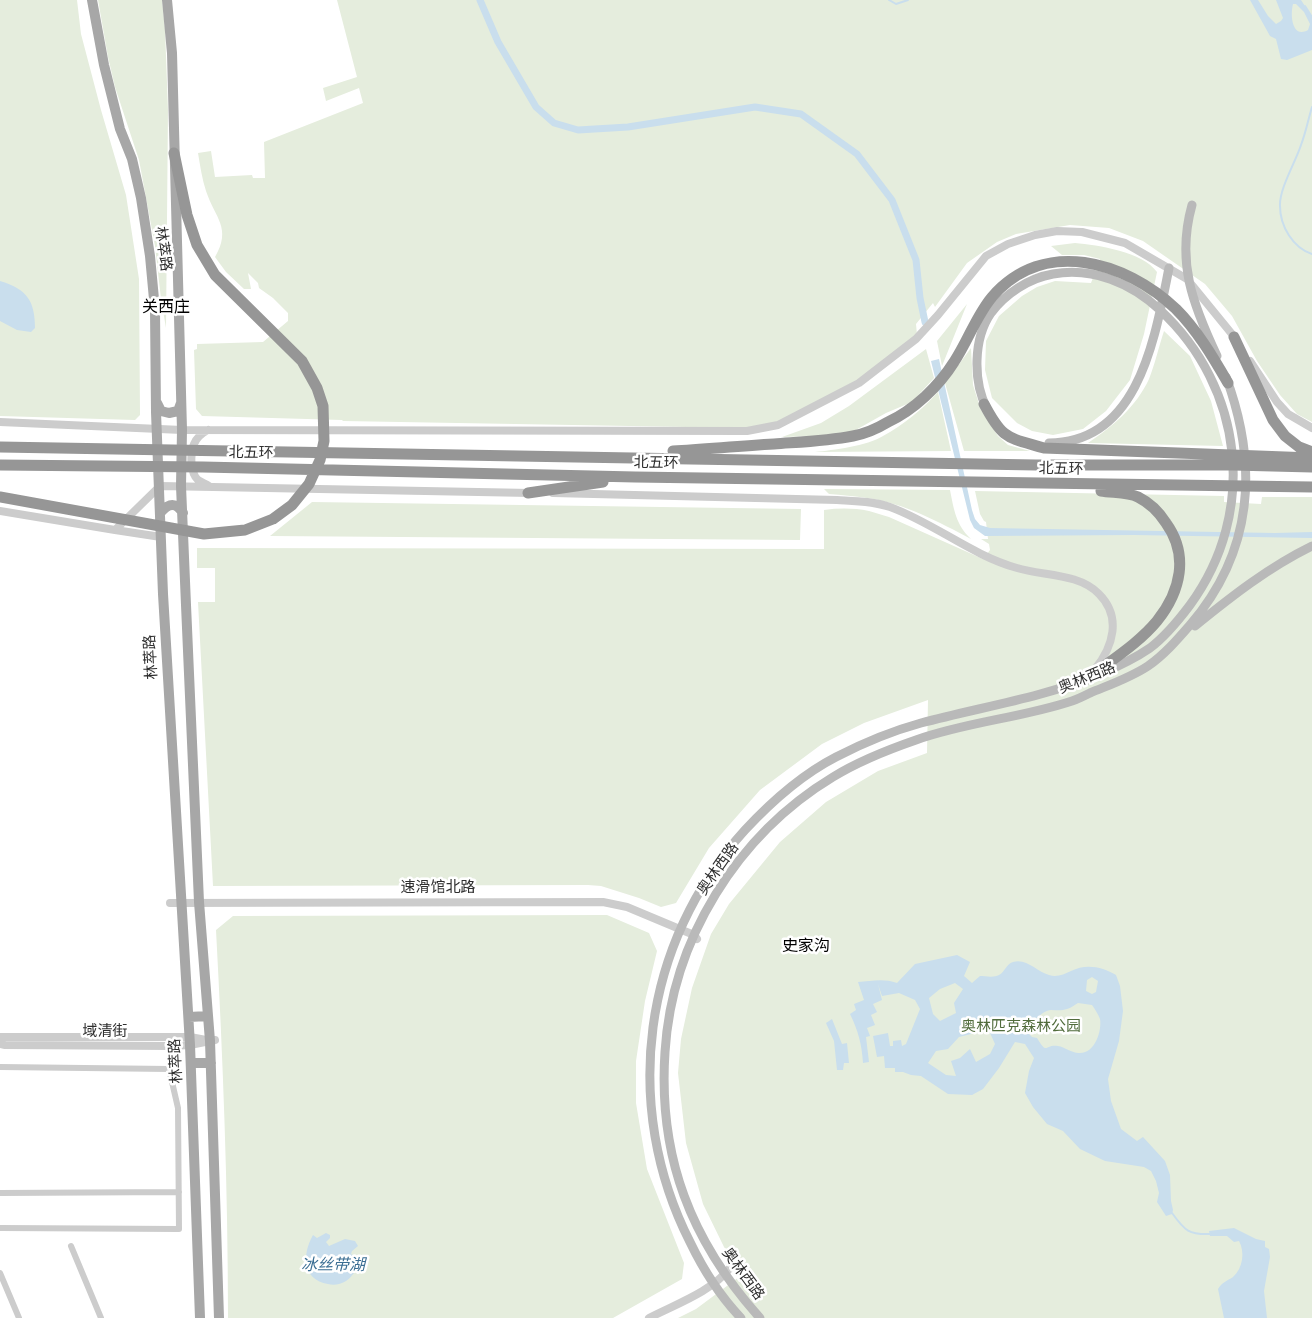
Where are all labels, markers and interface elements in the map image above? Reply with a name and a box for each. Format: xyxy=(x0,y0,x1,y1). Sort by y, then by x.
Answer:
street label: 林萃路 xyxy=(151,225,175,273)
district label: 关西庄 xyxy=(142,297,190,317)
street label: 北五环 xyxy=(228,444,274,462)
street label: 北五环 xyxy=(633,454,679,472)
street label: 北五环 xyxy=(1038,460,1084,478)
street label: 林萃路 xyxy=(141,634,161,680)
street label: 奥林西路 xyxy=(1056,658,1118,698)
street label: 奥林西路 xyxy=(693,839,743,899)
street label: 速滑馆北路 xyxy=(401,879,475,897)
district label: 史家沟 xyxy=(782,936,830,956)
park label: 奥林匹克森林公园 xyxy=(961,1018,1081,1036)
street label: 域清街 xyxy=(83,1023,127,1041)
street label: 林萃路 xyxy=(166,1038,186,1084)
street label: 奥林西路 xyxy=(718,1244,768,1304)
water label: 冰丝带湖 xyxy=(301,1255,365,1275)

